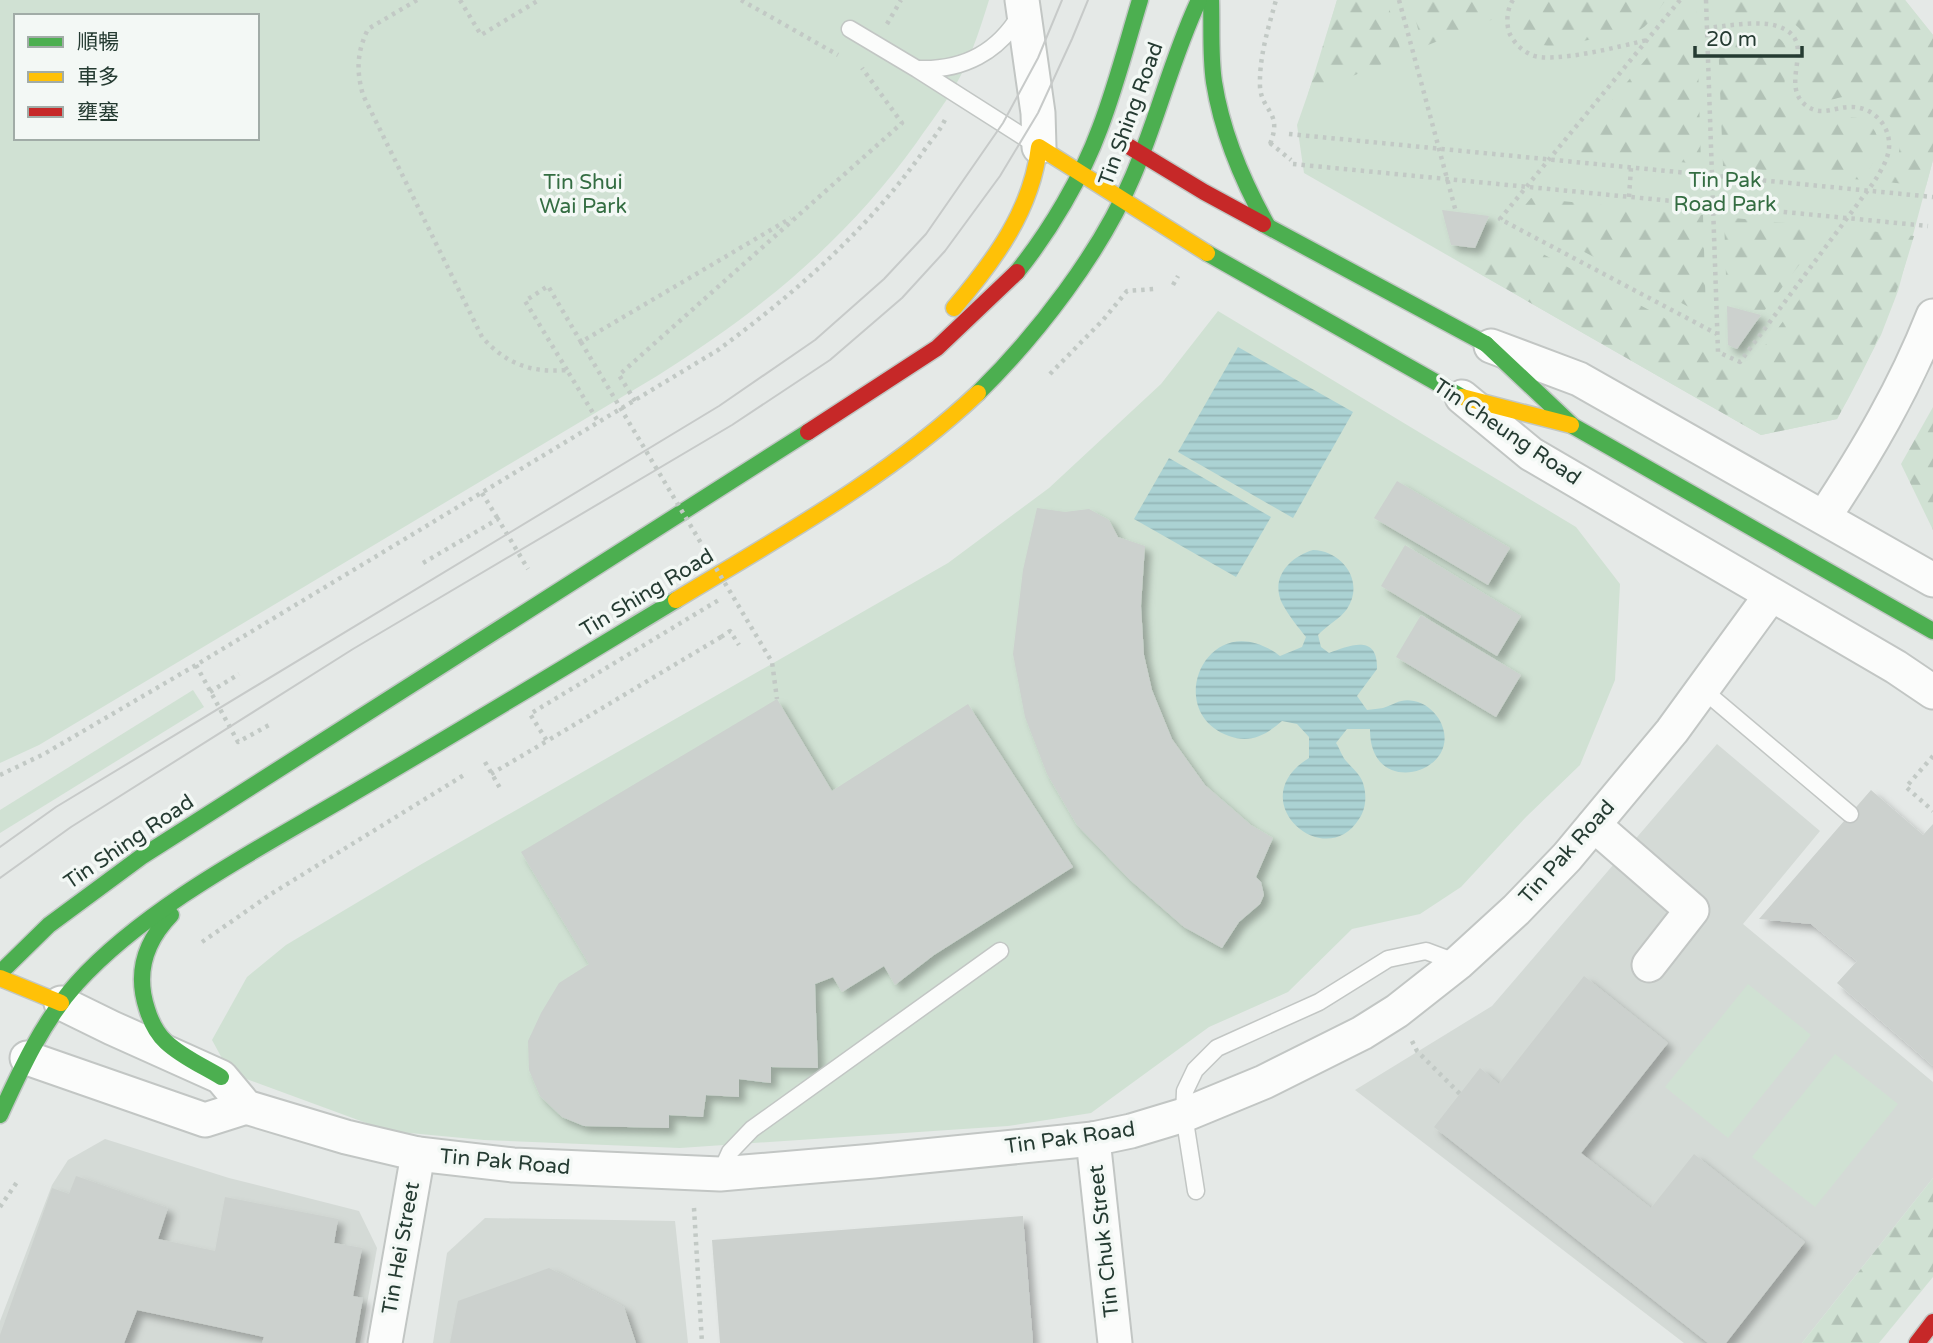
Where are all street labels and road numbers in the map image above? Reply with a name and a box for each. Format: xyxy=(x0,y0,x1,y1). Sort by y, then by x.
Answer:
street label: Tin Shing Road xyxy=(1093,39,1169,189)
street label: Tin Cheung Road xyxy=(1429,373,1585,491)
street label: Tin Shing Road xyxy=(576,543,718,643)
street label: Tin Shing Road xyxy=(59,789,199,895)
street label: Tin Pak Road xyxy=(1514,795,1620,909)
street label: Tin Pak Road xyxy=(1003,1116,1137,1160)
street label: Tin Pak Road xyxy=(439,1144,571,1180)
street label: Tin Chuk Street xyxy=(1084,1164,1124,1318)
street label: Tin Hei Street xyxy=(377,1180,425,1316)

